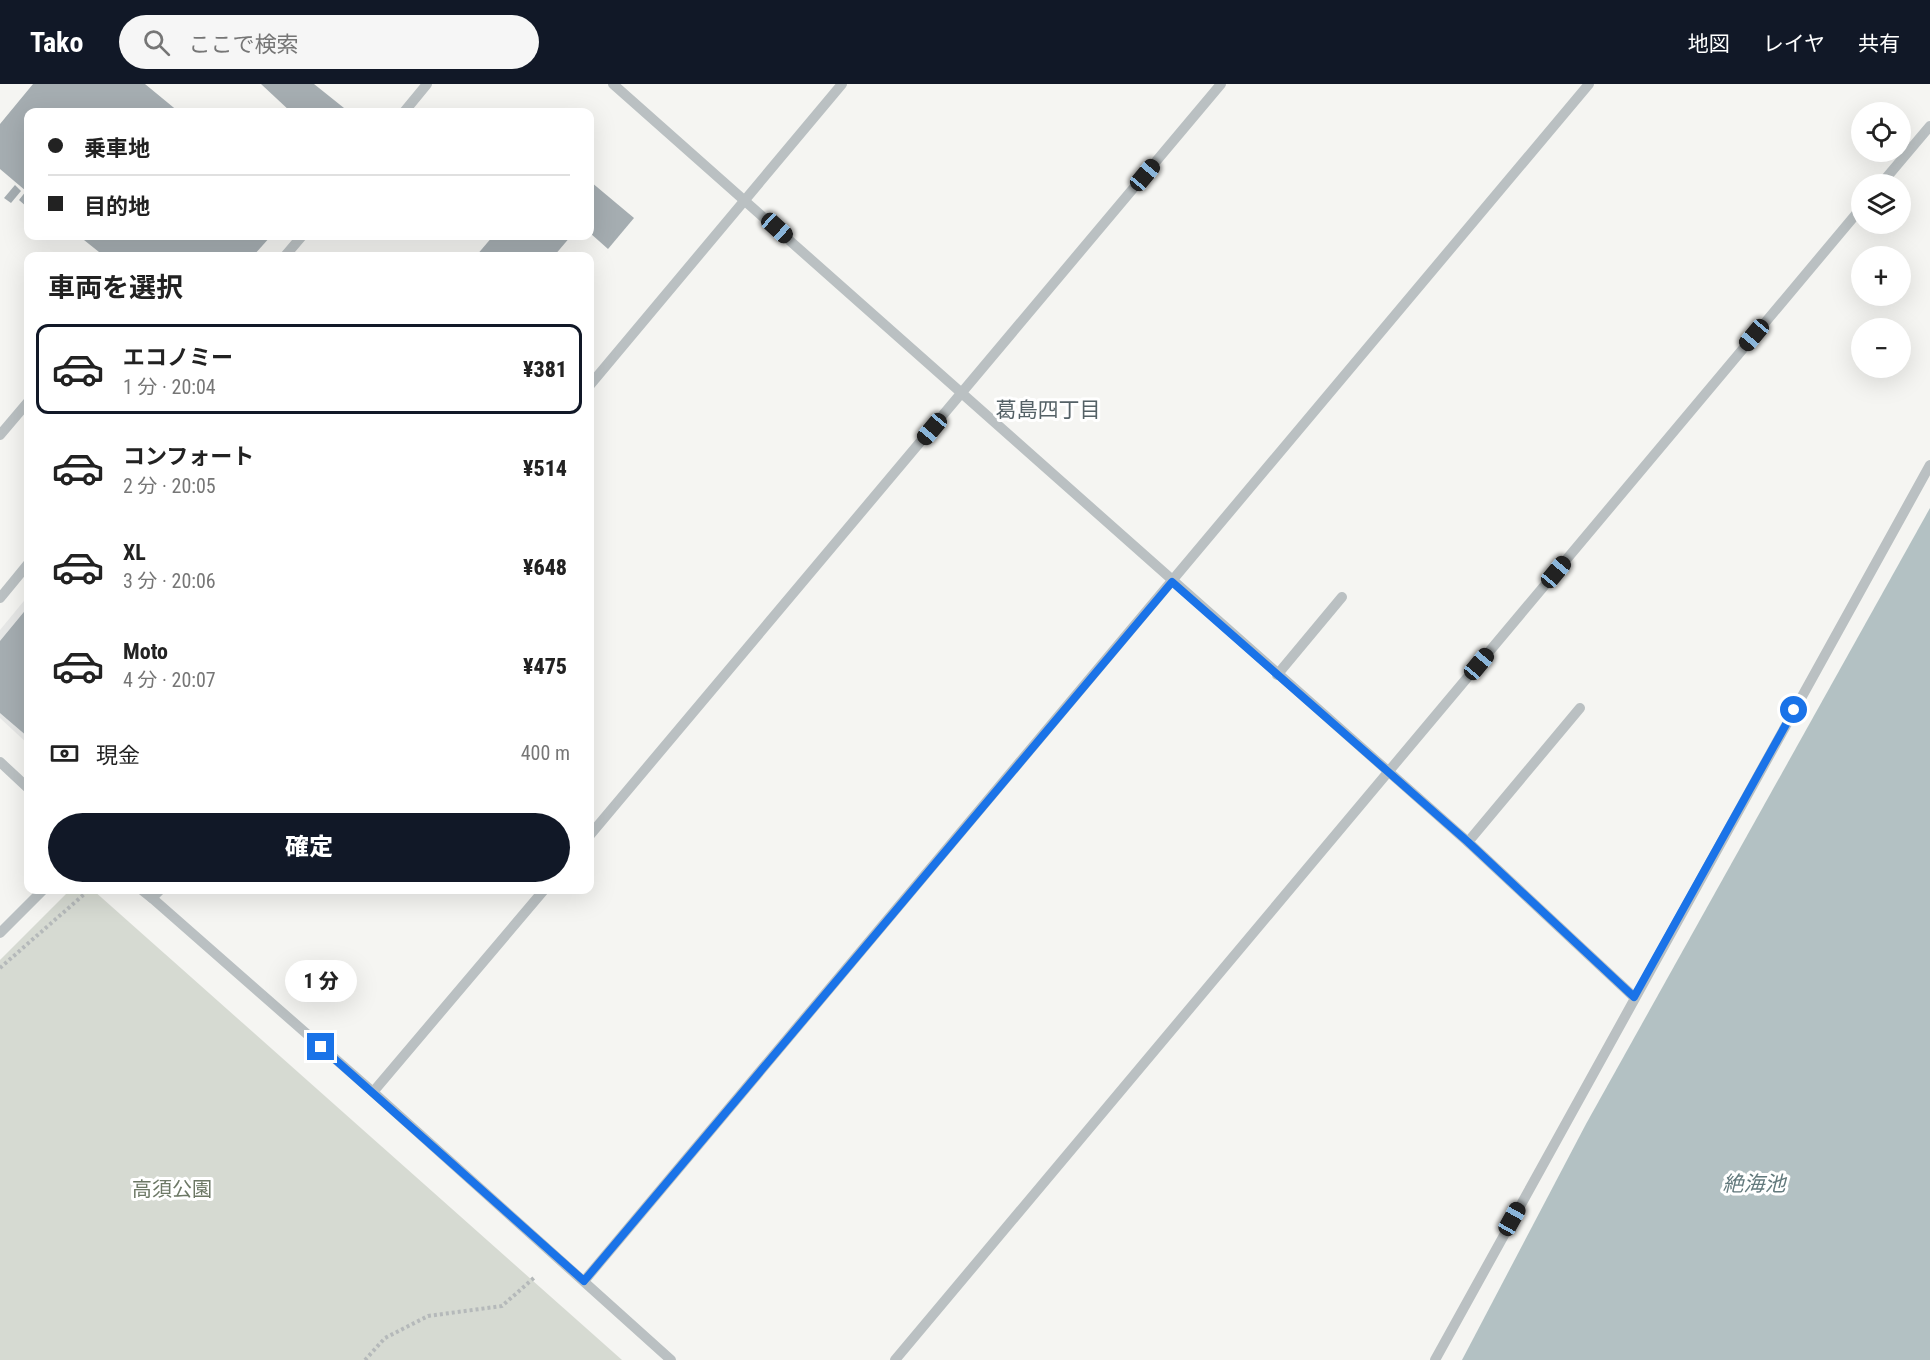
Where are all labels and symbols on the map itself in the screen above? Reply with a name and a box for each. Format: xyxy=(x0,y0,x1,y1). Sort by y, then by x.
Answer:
car xyxy=(1127,155,1163,195)
car xyxy=(758,209,796,247)
car xyxy=(1736,315,1772,355)
district label: 葛島四丁目 xyxy=(996,398,1101,422)
car xyxy=(914,409,950,449)
car xyxy=(1538,552,1574,592)
car xyxy=(1461,644,1497,684)
route start xyxy=(1780,696,1807,723)
callout: 1 分 xyxy=(285,960,357,1002)
route end xyxy=(307,1033,334,1060)
water label: 絶海池 xyxy=(1723,1172,1787,1196)
park label: 高須公園 xyxy=(132,1177,212,1201)
car xyxy=(1495,1199,1529,1239)

